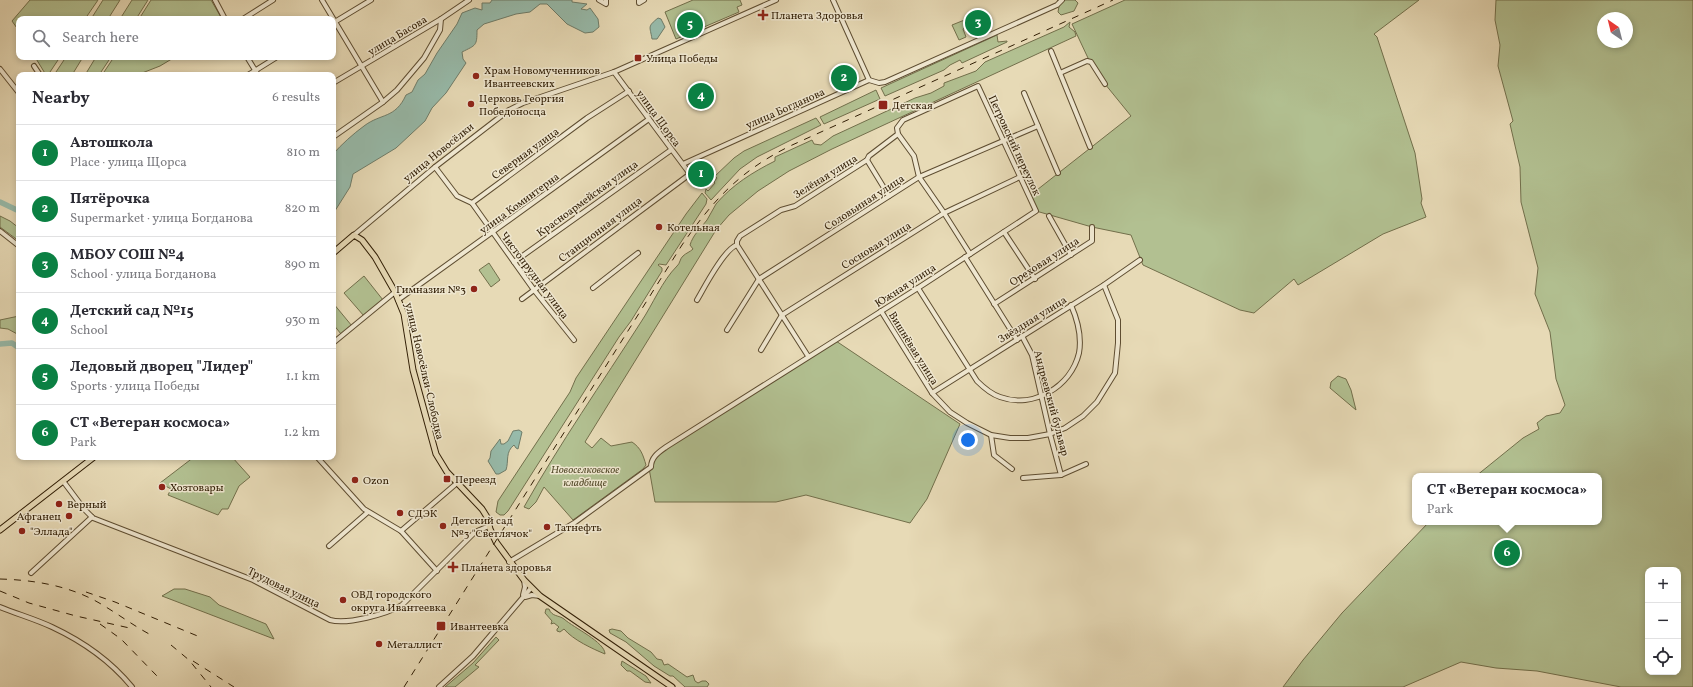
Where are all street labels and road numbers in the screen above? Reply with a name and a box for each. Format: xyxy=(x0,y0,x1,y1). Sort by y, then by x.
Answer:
street label: улица Басова xyxy=(365,12,431,60)
street label: улица Богданова xyxy=(744,85,828,134)
street label: улица Щорса xyxy=(632,87,684,151)
street label: Петровский переулок xyxy=(984,93,1044,198)
street label: улица Новосёлки xyxy=(400,120,478,186)
street label: Северная улица xyxy=(489,124,563,184)
street label: Зелёная улица xyxy=(791,151,861,203)
street label: Красноармейская улица xyxy=(534,157,642,241)
street label: улица Коминтерна xyxy=(477,170,563,238)
street label: Соловьиная улица xyxy=(822,171,908,235)
street label: Станционная улица xyxy=(556,194,646,267)
street label: Сосновая улица xyxy=(839,218,915,274)
street label: Чистопрудная улица xyxy=(496,229,572,323)
street label: Ореховая улица xyxy=(1007,234,1083,290)
street label: Южная улица xyxy=(872,261,940,312)
street label: Звёздная улица xyxy=(996,293,1070,347)
street label: улица Новосёлки-Слободка xyxy=(400,301,447,442)
street label: Вишнёвая улица xyxy=(884,309,942,389)
street label: Андреевский бульвар xyxy=(1029,349,1072,458)
street label: Трудовая улица xyxy=(244,564,323,613)

